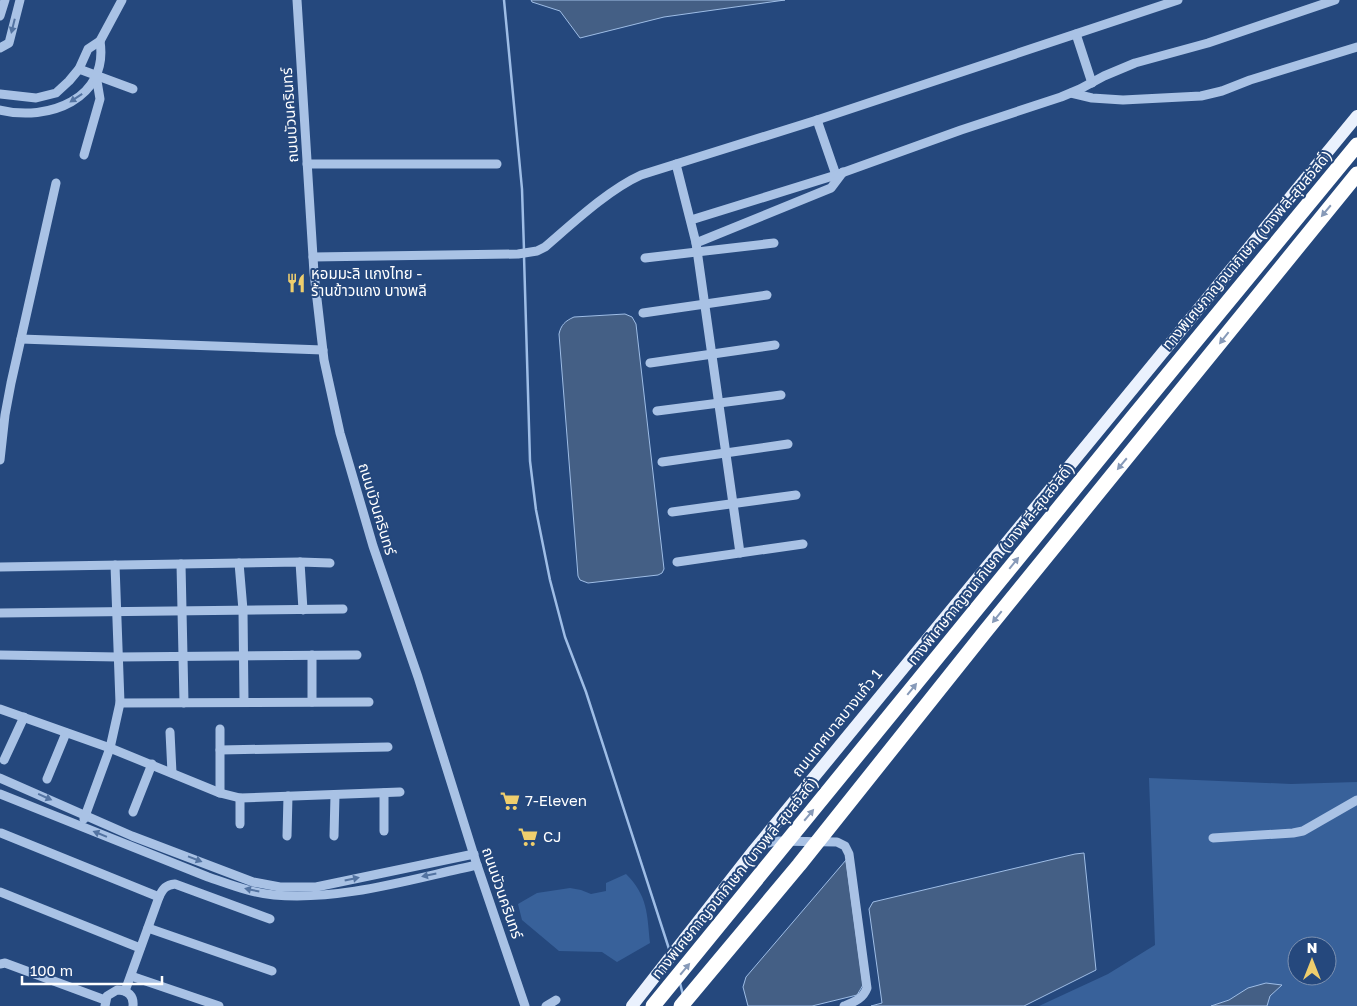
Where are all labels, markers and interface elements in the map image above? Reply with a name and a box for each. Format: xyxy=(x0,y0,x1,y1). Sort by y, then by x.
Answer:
one-way arrow xyxy=(9,19,17,34)
street label: ถนนบัวนครินทร์ xyxy=(277,66,301,163)
one-way arrow xyxy=(69,93,83,103)
street label: ทางพิเศษกาญจนาภิเษก (บางพลี-สุขสวัสดิ์) xyxy=(1158,146,1336,353)
one-way arrow xyxy=(1320,205,1332,217)
place label: หอมมะลิ เเกงไทย - ร้านข้าวแกง บางพลี xyxy=(311,264,427,299)
restaurant icon: หอมมะลิ เเกงไทย - ร้านข้าวแกง บางพลี xyxy=(285,272,307,294)
one-way arrow xyxy=(1218,331,1229,344)
one-way arrow xyxy=(1117,458,1128,471)
street label: ทางพิเศษกาญจนาภิเษก (บางพลี-สุขสวัสดิ์) xyxy=(903,459,1078,669)
street label: ถนนบัวนครินทร์ xyxy=(355,461,401,558)
one-way arrow xyxy=(1008,557,1019,570)
one-way arrow xyxy=(991,610,1002,623)
street label: ถนนเทศบาลบางแก้ว 1 xyxy=(787,665,885,780)
one-way arrow xyxy=(906,683,917,696)
street label: ทางพิเศษกาญจนาภิเษก (บางพลี-สุขสวัสดิ์) xyxy=(647,773,822,983)
supermarket icon: 7-Eleven xyxy=(499,790,521,812)
place label: 7-Eleven xyxy=(525,791,587,809)
one-way arrow xyxy=(38,794,52,802)
one-way arrow xyxy=(803,809,814,821)
supermarket icon: CJ xyxy=(517,826,539,848)
place label: CJ xyxy=(543,827,562,845)
one-way arrow xyxy=(93,829,107,837)
street label: ถนนบัวนครินทร์ xyxy=(479,845,527,941)
one-way arrow xyxy=(187,856,202,864)
one-way arrow xyxy=(422,871,437,879)
one-way arrow xyxy=(344,875,360,883)
one-way arrow xyxy=(244,886,259,894)
north arrow xyxy=(1287,936,1337,986)
text: N xyxy=(1307,939,1317,956)
scale bar xyxy=(22,954,162,986)
text: 100 m xyxy=(30,961,73,979)
one-way arrow xyxy=(679,962,690,975)

